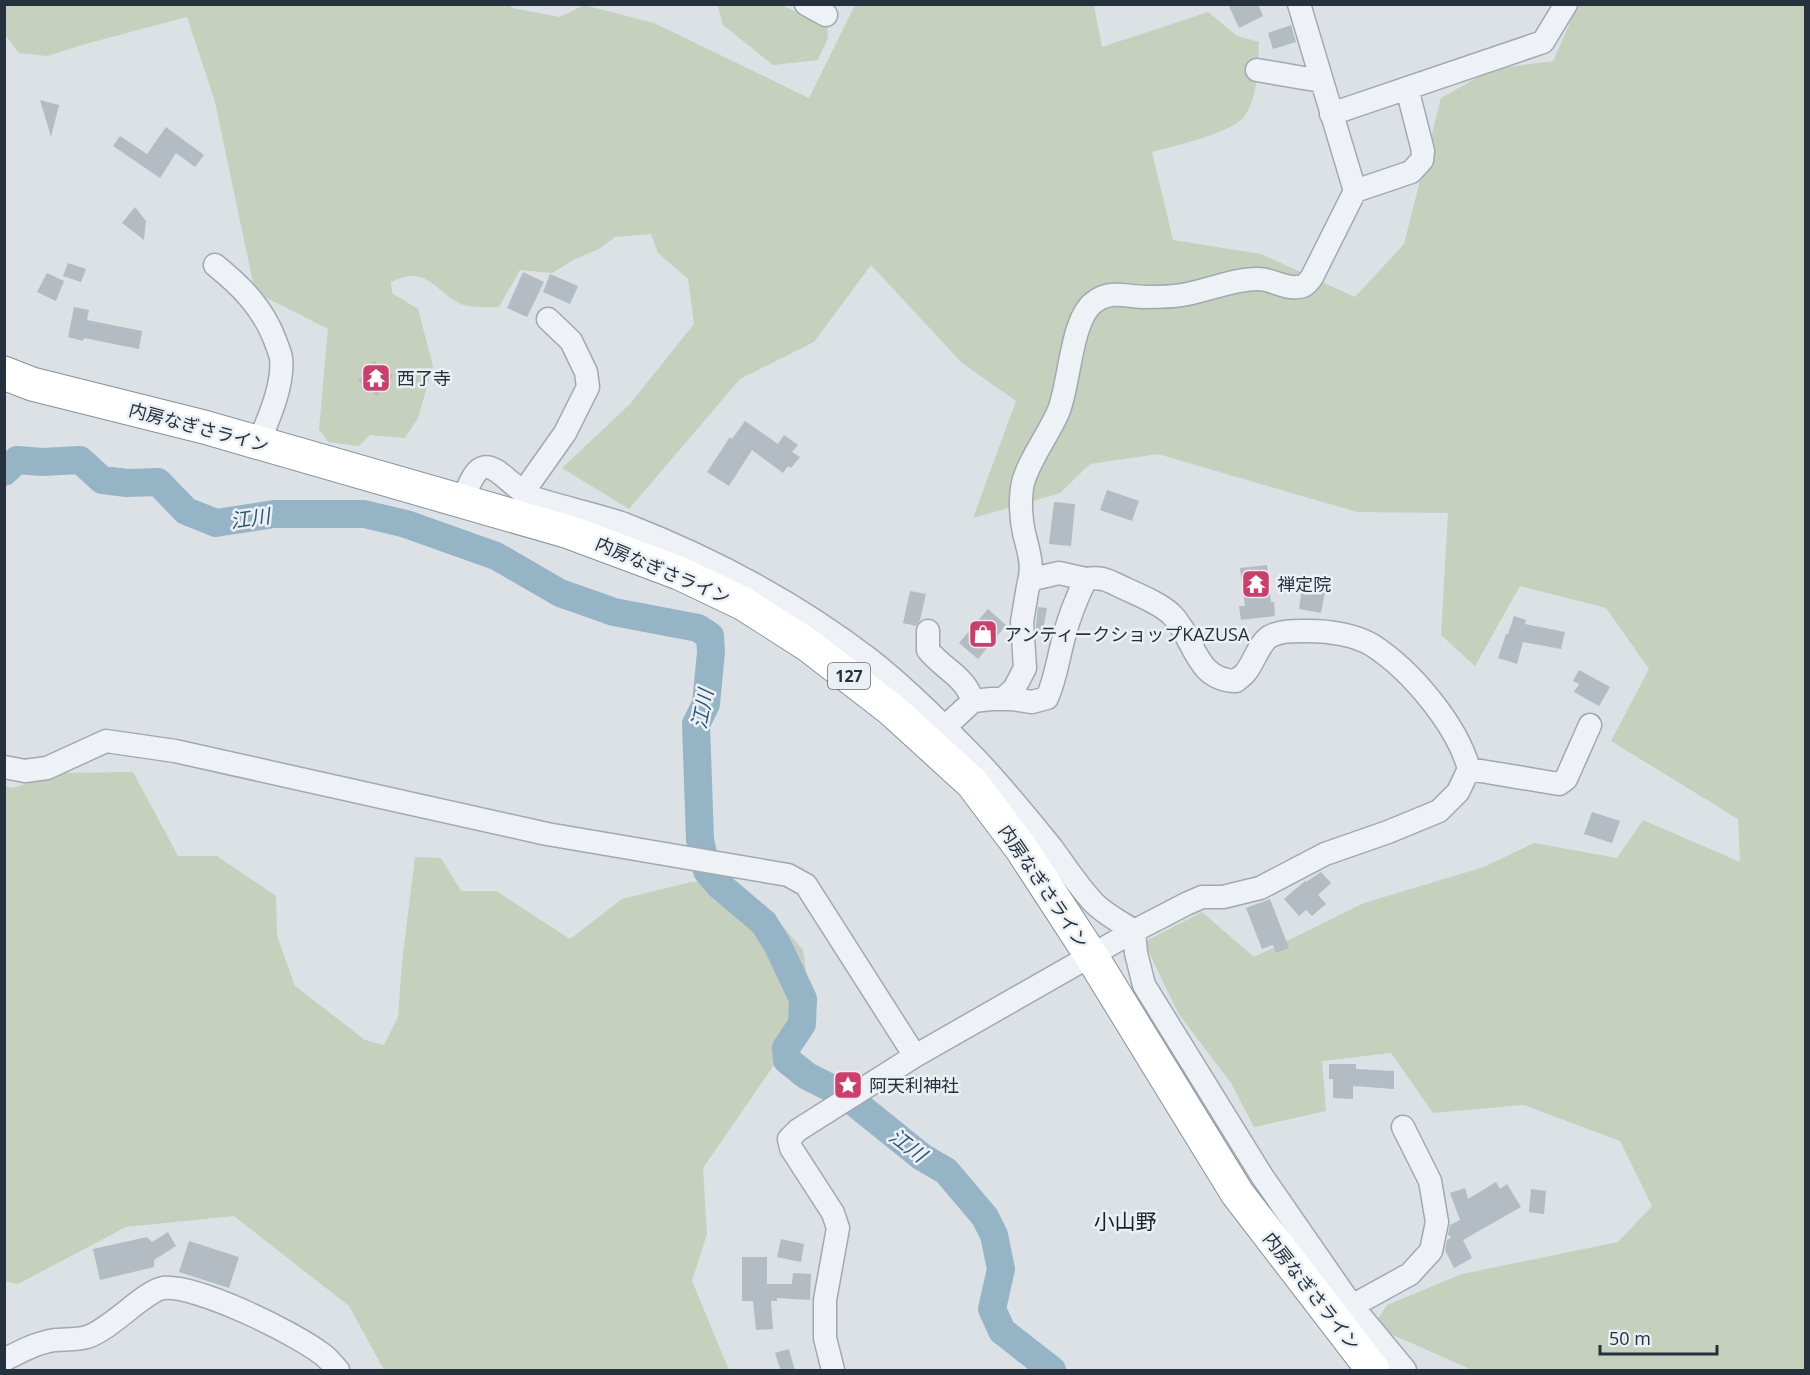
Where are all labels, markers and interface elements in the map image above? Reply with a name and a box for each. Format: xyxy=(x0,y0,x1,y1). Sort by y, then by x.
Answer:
temple icon: 西了寺 xyxy=(360,362,392,394)
place label: 西了寺 xyxy=(397,366,451,390)
street label: 内房なぎさライン xyxy=(126,397,272,457)
water label: 江川 xyxy=(228,502,274,534)
street label: 内房なぎさライン xyxy=(592,531,734,609)
temple icon: 禅定院 xyxy=(1240,568,1272,600)
place label: 禅定院 xyxy=(1277,572,1331,596)
shop icon: アンティークショップKAZUSA xyxy=(967,618,999,650)
place label: アンティークショップKAZUSA xyxy=(1004,622,1250,646)
road number: 127 xyxy=(828,663,870,689)
water label: 江川 xyxy=(685,685,719,731)
street label: 内房なぎさライン xyxy=(994,820,1094,952)
place icon: 阿天利神社 xyxy=(832,1069,864,1101)
place label: 阿天利神社 xyxy=(869,1073,959,1097)
water label: 江川 xyxy=(884,1122,934,1169)
district label: 小山野 xyxy=(1094,1207,1157,1235)
street label: 内房なぎさライン xyxy=(1258,1227,1366,1355)
scale bar xyxy=(1600,1318,1717,1356)
text: 50 m xyxy=(1609,1326,1651,1350)

